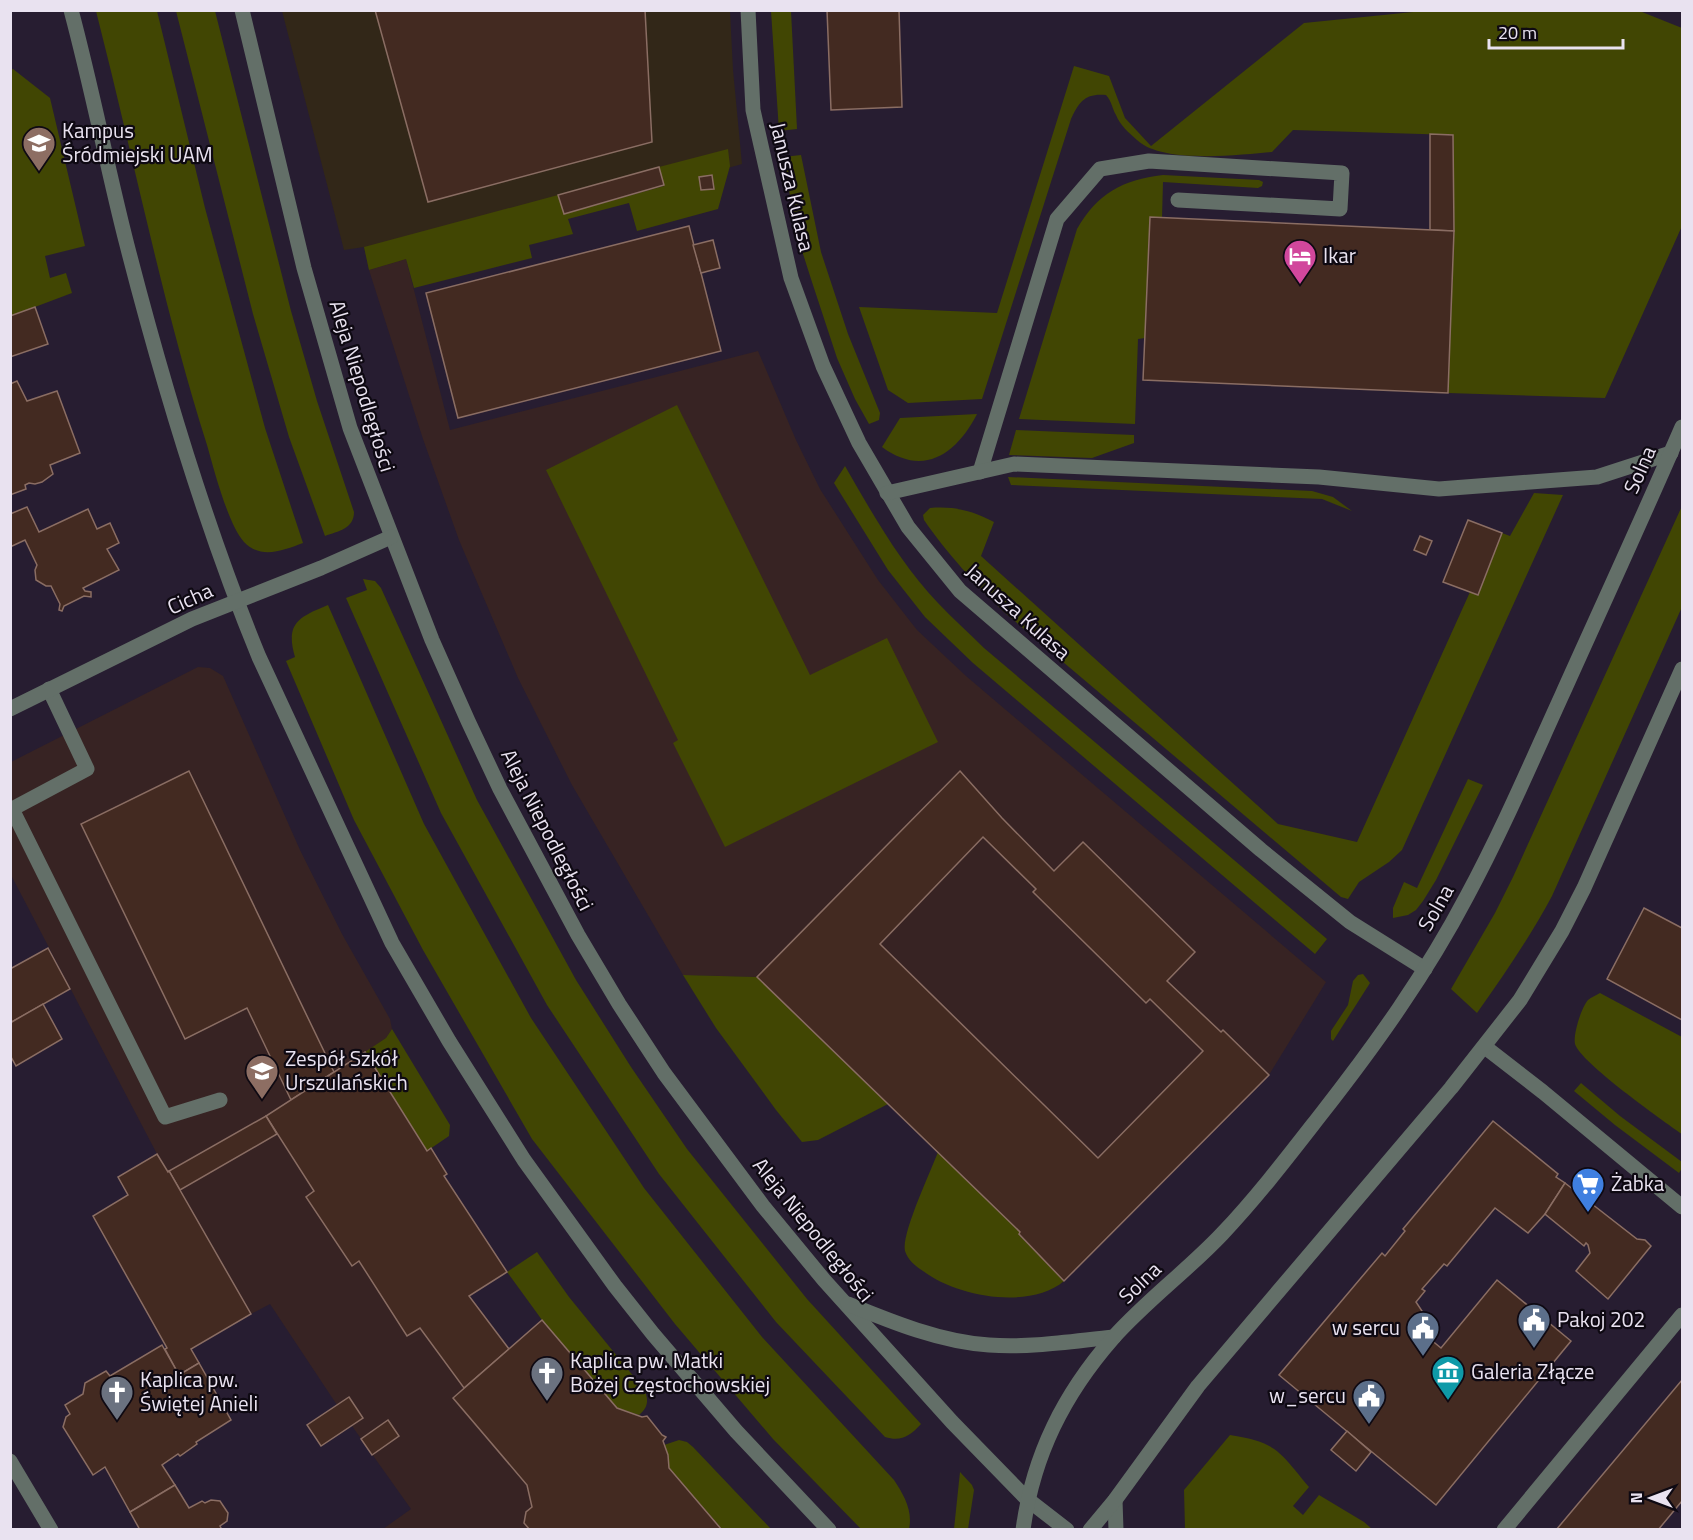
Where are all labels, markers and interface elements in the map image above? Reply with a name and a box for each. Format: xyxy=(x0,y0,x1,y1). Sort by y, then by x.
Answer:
scale bar xyxy=(1489,12,1622,50)
text: 20 m xyxy=(1498,19,1537,46)
place label: Kampus Śródmiejski UAM xyxy=(62,114,213,170)
street label: Janusza Kulasa xyxy=(763,119,824,255)
school or university icon: Kampus Śródmiejski UAM xyxy=(21,125,57,172)
hotel icon: Ikar xyxy=(1282,238,1318,285)
place label: Ikar xyxy=(1323,239,1356,271)
street label: Aleja Niepodległości xyxy=(322,296,404,475)
street label: Solna xyxy=(1614,440,1664,499)
street label: Janusza Kulasa xyxy=(959,555,1079,668)
street label: Cicha xyxy=(162,574,218,622)
street label: Aleja Niepodległości xyxy=(493,743,602,916)
street label: Solna xyxy=(1409,878,1462,937)
place label: Zespół Szkół Urszulańskich xyxy=(285,1042,408,1098)
school or university icon: Zespół Szkół Urszulańskich xyxy=(244,1053,280,1100)
street label: Aleja Niepodległości xyxy=(745,1150,882,1309)
supermarket icon: Żabka xyxy=(1570,1166,1606,1213)
place label: Żabka xyxy=(1611,1167,1665,1199)
street label: Solna xyxy=(1111,1253,1168,1311)
public building icon: Pakoj 202 xyxy=(1516,1302,1552,1349)
place label: Pakoj 202 xyxy=(1557,1303,1645,1335)
public building icon: w sercu xyxy=(1405,1310,1441,1357)
place label: w sercu xyxy=(1332,1311,1400,1343)
place label: Kaplica pw. Matki Bożej Częstochowskiej xyxy=(570,1344,770,1400)
museum icon: Galeria Złącze xyxy=(1430,1354,1466,1401)
church icon: Kaplica pw. Matki Bożej Częstochowskiej xyxy=(529,1355,565,1402)
place label: Galeria Złącze xyxy=(1471,1355,1594,1387)
place label: Kaplica pw. Świętej Anieli xyxy=(140,1363,258,1419)
church icon: Kaplica pw. Świętej Anieli xyxy=(99,1374,135,1421)
public building icon: w_sercu xyxy=(1351,1378,1387,1425)
place label: w_sercu xyxy=(1269,1379,1346,1411)
north arrow xyxy=(1621,1468,1681,1528)
text: N xyxy=(1624,1492,1648,1504)

